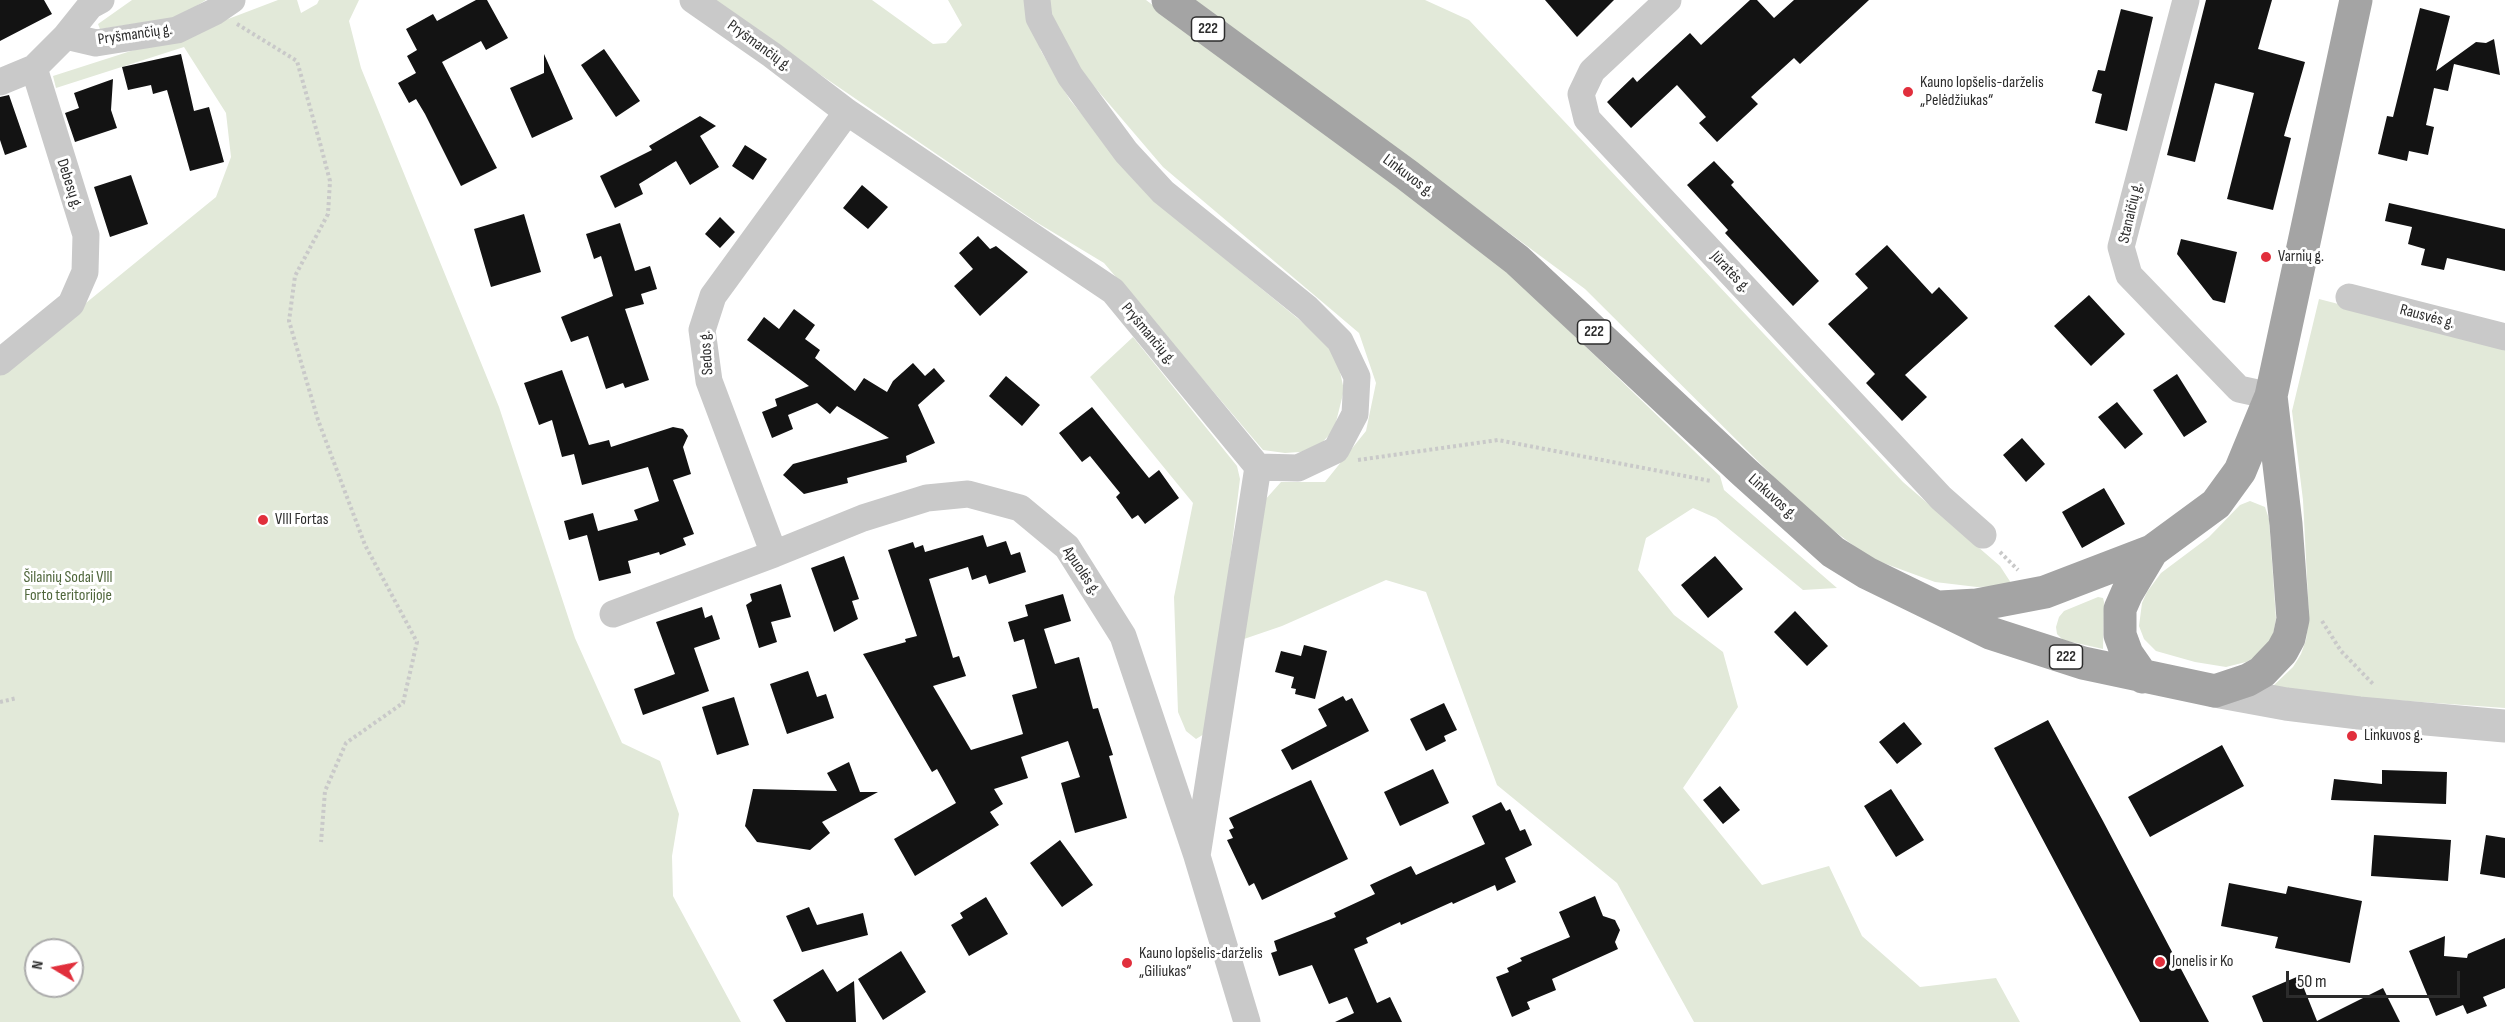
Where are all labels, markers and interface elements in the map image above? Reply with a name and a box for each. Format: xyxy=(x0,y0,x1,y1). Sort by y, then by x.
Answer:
street label: Pryšmančių g. xyxy=(723,16,795,76)
road number: 222 xyxy=(1192,17,1224,41)
street label: Pryšmančių g. xyxy=(97,20,173,50)
place label: Kauno lopšelis-darželis „Pelėdžiukas“ xyxy=(1920,73,2044,111)
marker: Kauno lopšelis-darželis „Pelėdžiukas“ xyxy=(1901,85,1915,99)
street label: Linkuvos g. xyxy=(1379,151,1437,201)
street label: Debesų g. xyxy=(52,156,86,212)
street label: Stanaičių g. xyxy=(2115,181,2147,245)
street label: Jūratės g. xyxy=(1706,247,1754,297)
place label: Varnių g. xyxy=(2278,247,2324,267)
marker: Varnių g. xyxy=(2259,250,2273,264)
street label: Pryšmančių g. xyxy=(1117,299,1179,369)
street label: Rausvės g. xyxy=(2398,300,2456,334)
road number: 222 xyxy=(1578,320,1610,344)
street label: Sedos g. xyxy=(696,330,718,376)
street label: Linkuvos g. xyxy=(1744,470,1800,524)
place label: VIII Fortas xyxy=(275,510,328,530)
marker: VIII Fortas xyxy=(256,513,270,527)
street label: Apuolės g. xyxy=(1058,543,1104,599)
park label: Šilainių Sodai Vlll Forto teritorijoje xyxy=(24,568,112,606)
road number: 222 xyxy=(2050,645,2082,669)
place label: Linkuvos g. xyxy=(2364,726,2423,746)
marker: Linkuvos g. xyxy=(2345,729,2359,743)
north arrow xyxy=(24,938,84,998)
place label: Kauno lopšelis-darželis „Giliukas“ xyxy=(1139,944,1263,982)
place label: Jonelis ir Ko xyxy=(2172,952,2233,972)
marker: Jonelis ir Ko xyxy=(2153,955,2167,969)
marker: Kauno lopšelis-darželis „Giliukas“ xyxy=(1120,956,1134,970)
text: N xyxy=(28,959,48,971)
scale bar xyxy=(2289,959,2463,997)
text: 50 m xyxy=(2297,971,2327,992)

